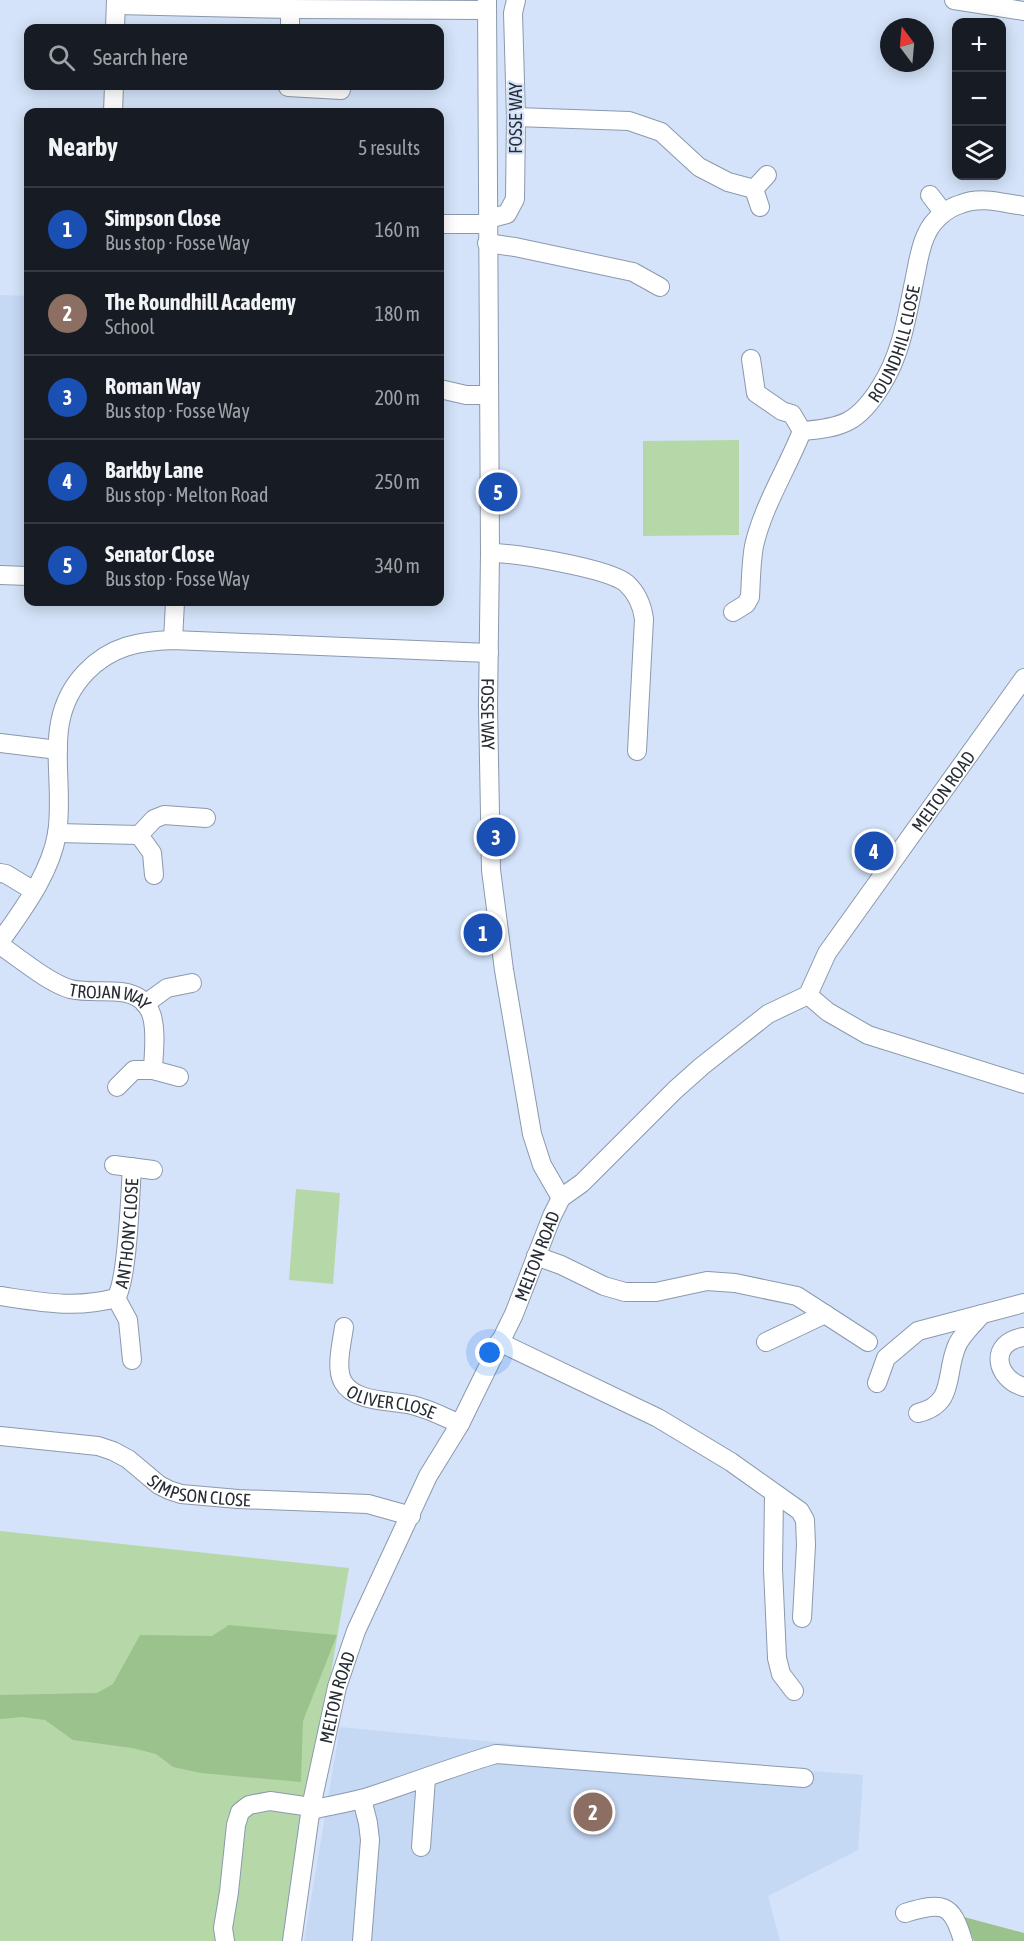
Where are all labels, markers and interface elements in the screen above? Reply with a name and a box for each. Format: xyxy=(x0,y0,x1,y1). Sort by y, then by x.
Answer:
north arrow xyxy=(880,18,934,72)
map controls xyxy=(952,18,1006,180)
button: + xyxy=(952,18,1006,72)
search box xyxy=(24,24,444,90)
icon: search xyxy=(45,41,78,74)
text: Search here xyxy=(93,44,188,70)
button: − xyxy=(952,72,1006,126)
street label: FOSSE WAY xyxy=(505,82,526,154)
button: layers xyxy=(952,126,1006,180)
text: Nearby xyxy=(48,132,118,162)
text: 5 results xyxy=(358,136,420,159)
text: Simpson Close xyxy=(105,205,221,231)
text: 1 xyxy=(63,218,72,241)
text: 160 m xyxy=(375,218,420,241)
text: Bus stop · Fosse Way xyxy=(105,231,250,254)
street label: ROUNDHILL CLOSE xyxy=(863,283,924,406)
text: The Roundhill Academy xyxy=(105,289,296,315)
text: 2 xyxy=(63,302,72,325)
text: 180 m xyxy=(375,302,420,325)
text: School xyxy=(105,315,155,338)
text: Roman Way xyxy=(105,373,201,399)
text: 3 xyxy=(63,386,72,409)
text: 200 m xyxy=(375,386,420,409)
text: Bus stop · Fosse Way xyxy=(105,399,250,422)
text: Barkby Lane xyxy=(105,457,204,483)
text: 4 xyxy=(63,470,72,493)
text: 250 m xyxy=(375,470,420,493)
pin: 5 xyxy=(478,470,518,514)
text: Bus stop · Melton Road xyxy=(105,483,269,506)
text: Senator Close xyxy=(105,541,215,567)
text: 5 xyxy=(63,554,72,577)
text: 340 m xyxy=(375,554,420,577)
text: Bus stop · Fosse Way xyxy=(105,567,250,590)
street label: FOSSE WAY xyxy=(477,678,499,750)
street label: MELTON ROAD xyxy=(907,747,979,836)
pin: 3 xyxy=(476,814,516,860)
pin: 4 xyxy=(854,828,894,874)
pin: 1 xyxy=(464,910,502,956)
street label: TROJAN WAY xyxy=(68,979,156,1013)
street label: ANTHONY CLOSE xyxy=(110,1178,142,1290)
street label: MELTON ROAD xyxy=(510,1208,563,1304)
your location xyxy=(475,1338,504,1367)
street label: OLIVER CLOSE xyxy=(343,1380,439,1423)
street label: SIMPSON CLOSE xyxy=(144,1470,251,1510)
street label: MELTON ROAD xyxy=(315,1648,359,1745)
pin: 2 xyxy=(574,1790,612,1834)

